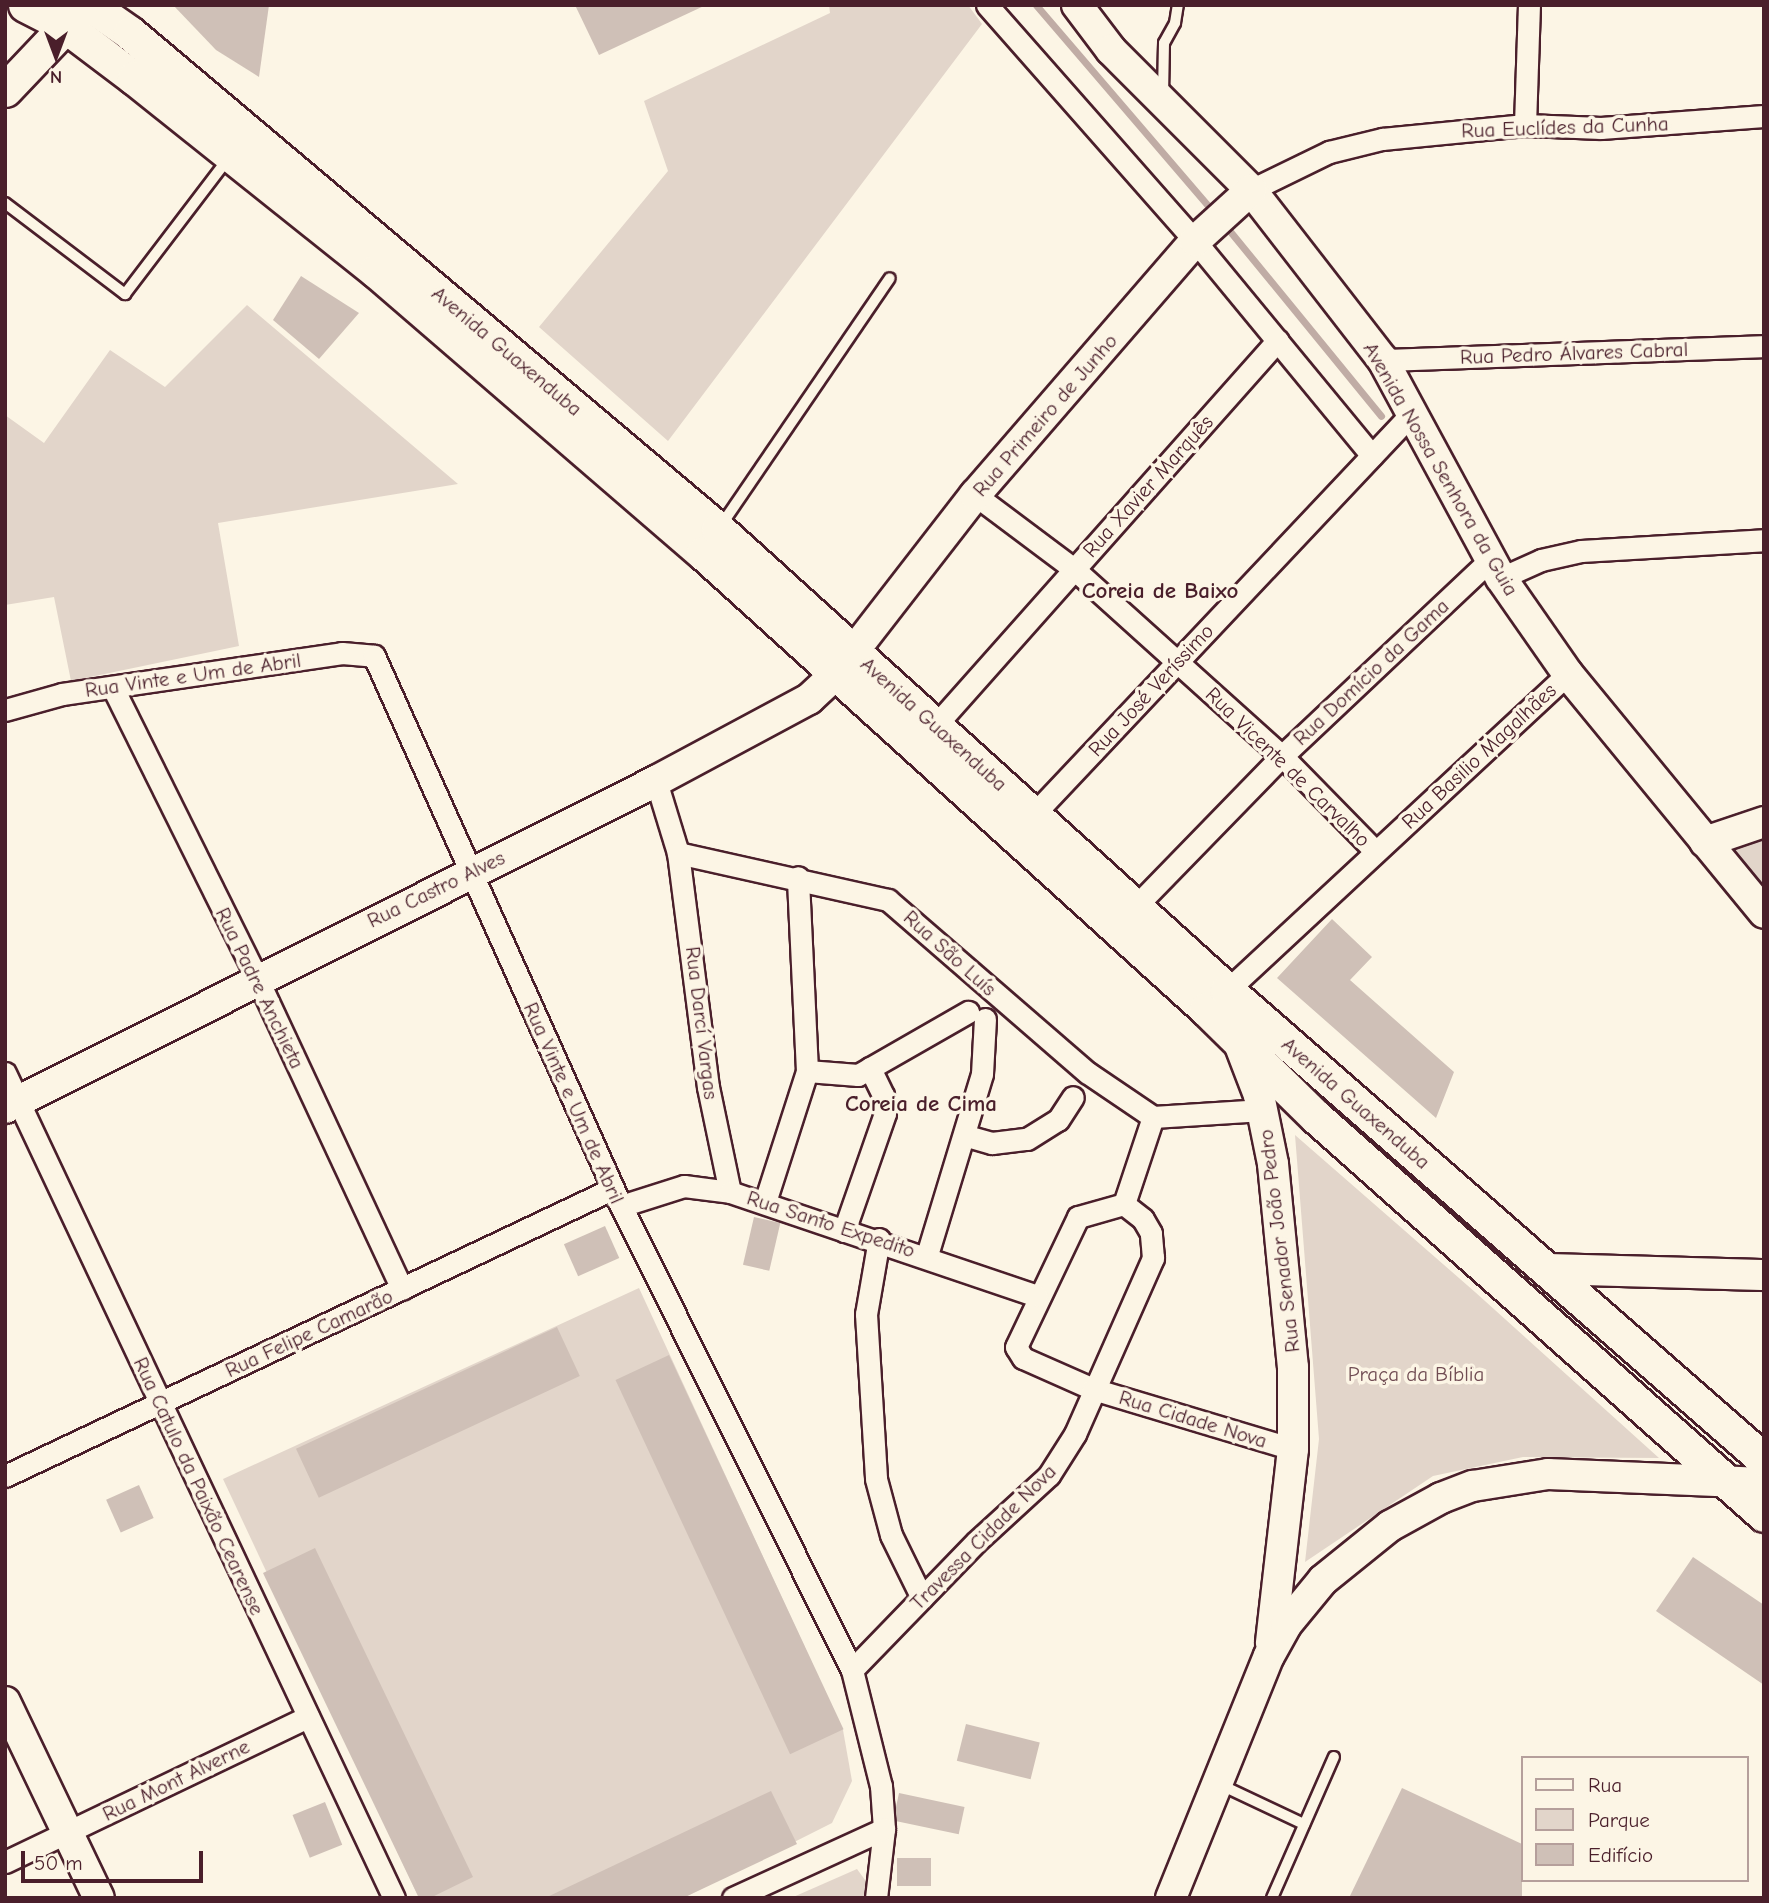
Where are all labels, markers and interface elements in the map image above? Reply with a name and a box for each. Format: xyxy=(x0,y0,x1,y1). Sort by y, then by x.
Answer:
north arrow xyxy=(21,21,91,91)
text: N xyxy=(50,66,62,88)
street label: Rua Euclídes da Cunha xyxy=(1461,111,1669,143)
street label: Avenida Guaxenduba xyxy=(427,281,587,421)
street label: Rua Primeiro de Junho xyxy=(967,328,1123,502)
street label: Rua Pedro Álvares Cabral xyxy=(1459,336,1689,370)
street label: Avenida Nossa Senhora da Guia xyxy=(1358,338,1524,600)
street label: Rua Xavier Marquês xyxy=(1077,410,1219,562)
district label: Coreia de Baixo xyxy=(1082,577,1238,605)
street label: Rua Domício da Gama xyxy=(1288,593,1454,751)
street label: Rua José Veríssimo xyxy=(1083,618,1219,762)
street label: Rua Vinte e Um de Abril xyxy=(83,647,303,703)
street label: Avenida Guaxenduba xyxy=(855,652,1013,796)
street label: Rua Basilio Magalhães xyxy=(1396,678,1562,834)
street label: Rua Vicente de Carvalho xyxy=(1200,682,1376,852)
street label: Rua Castro Alves xyxy=(363,845,509,933)
street label: Rua Padre Anchieta xyxy=(210,903,310,1073)
street label: Rua São Luís xyxy=(898,905,1002,1001)
street label: Rua Darcí Vargas xyxy=(680,945,724,1101)
street label: Rua Vinte e Um de Abril xyxy=(518,998,630,1208)
street label: Avenida Guaxenduba xyxy=(1277,1032,1435,1174)
district label: Coreia de Cima xyxy=(845,1090,997,1118)
street label: Rua Senador João Pedro xyxy=(1253,1128,1305,1354)
street label: Rua Santo Expedito xyxy=(744,1185,918,1263)
street label: Rua Felipe Camarão xyxy=(221,1283,397,1383)
street label: Rua Catulo da Paixão Cearense xyxy=(128,1353,270,1619)
park label: Praça da Bíblia xyxy=(1348,1361,1484,1387)
street label: Rua Cidade Nova xyxy=(1116,1385,1270,1453)
street label: Travessa Cidade Nova xyxy=(905,1459,1061,1615)
street label: Rua Mont Alverne xyxy=(98,1733,254,1827)
legend xyxy=(1520,1756,1748,1882)
text: Rua xyxy=(1588,1773,1622,1797)
text: Parque xyxy=(1588,1808,1650,1832)
scale bar xyxy=(24,1836,206,1880)
text: Edifício xyxy=(1588,1843,1653,1867)
text: 50 m xyxy=(34,1851,83,1875)

